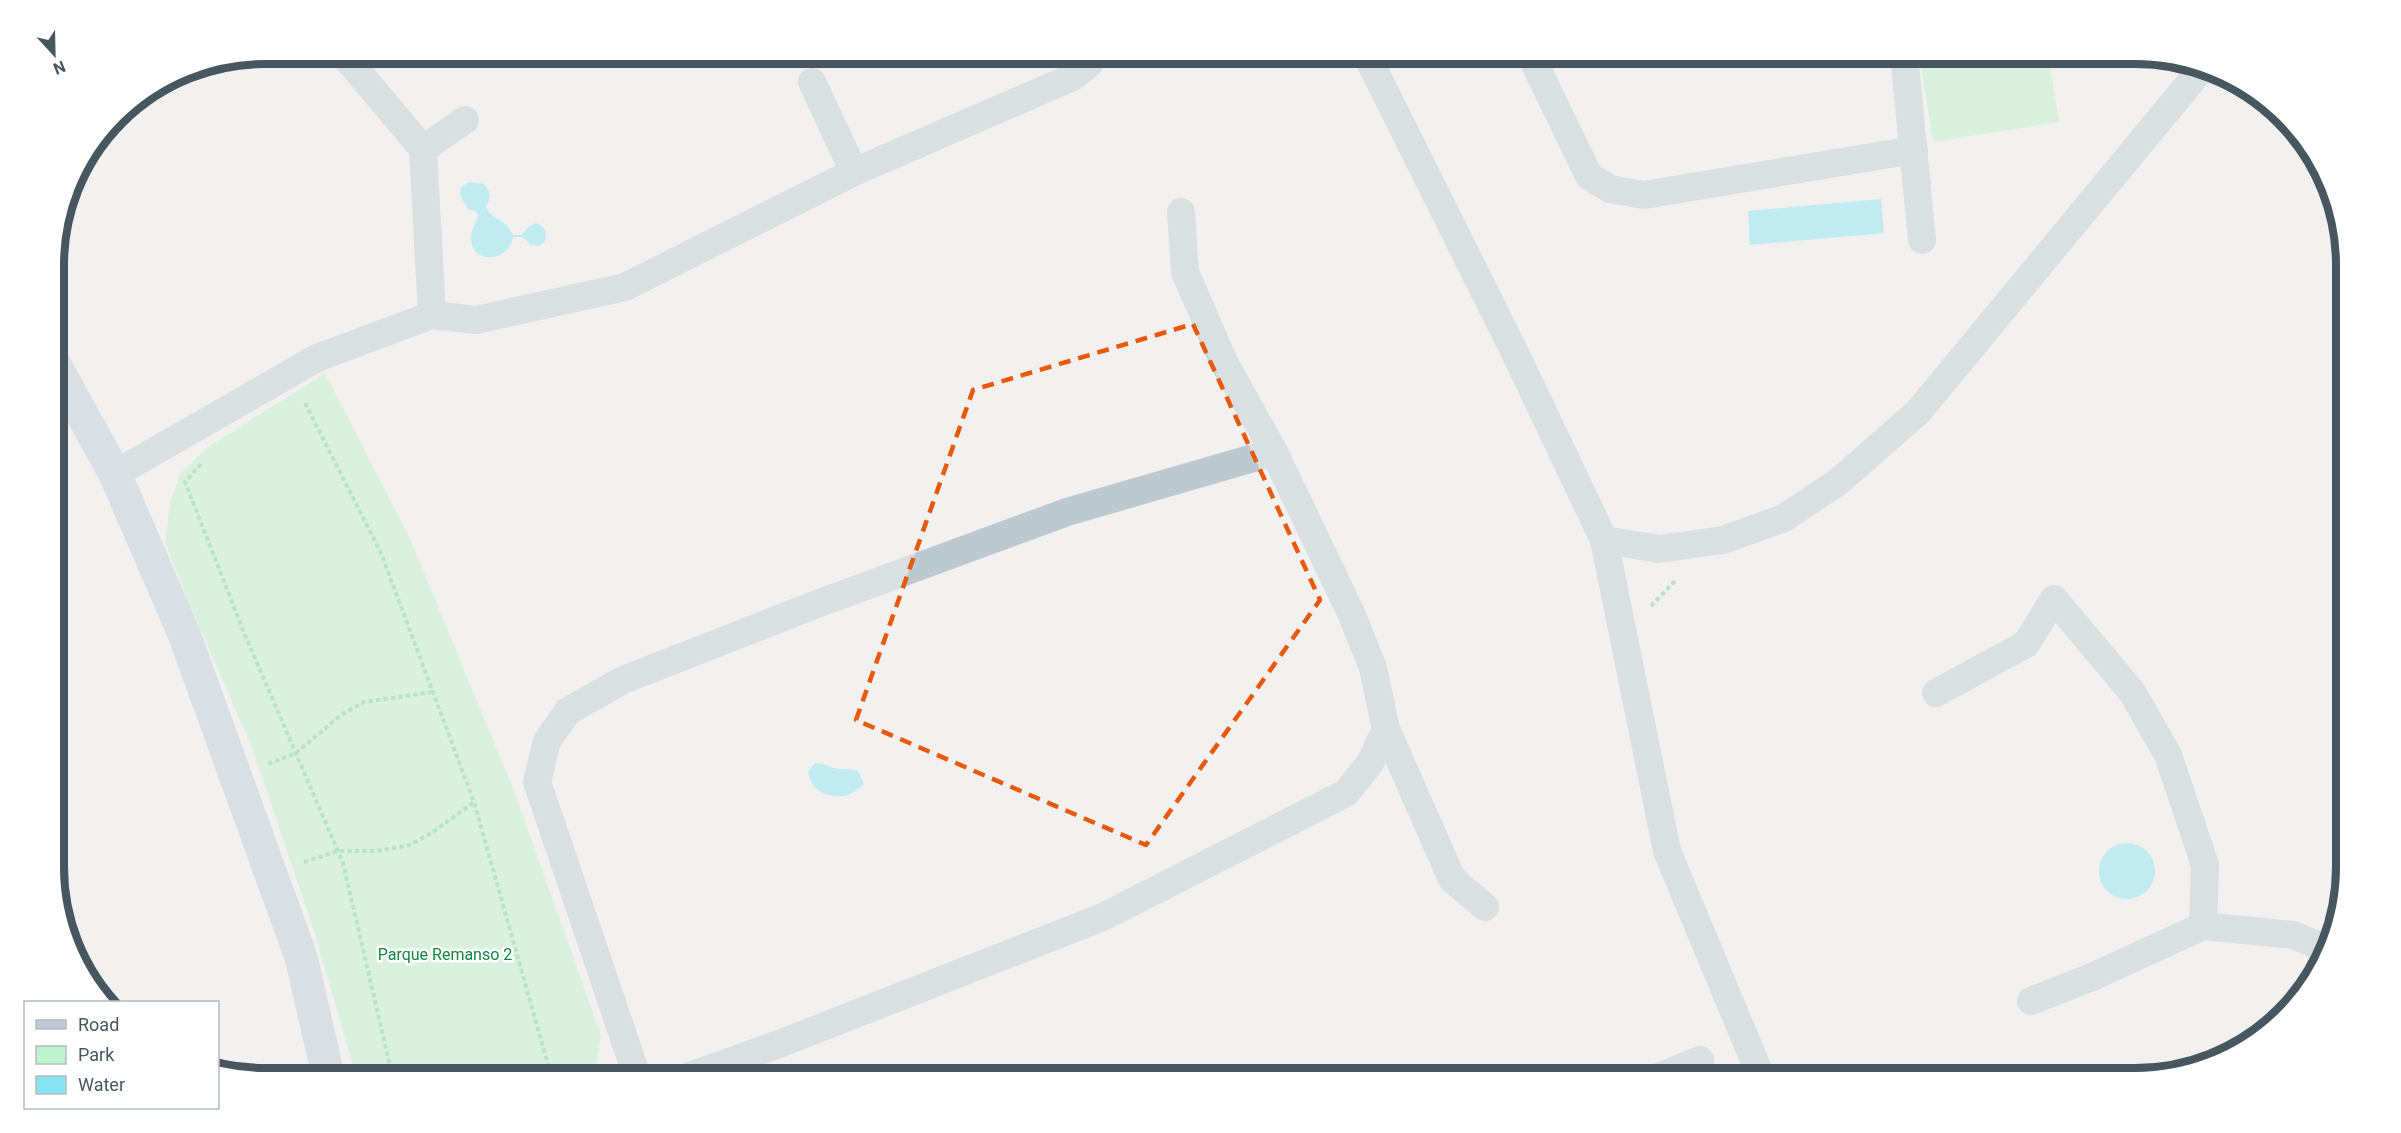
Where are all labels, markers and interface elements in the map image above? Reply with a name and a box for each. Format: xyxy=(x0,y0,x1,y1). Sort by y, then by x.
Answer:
north arrow xyxy=(24,24,84,84)
text: N xyxy=(51,57,68,78)
park label: Parque Remanso 2 xyxy=(378,945,512,964)
legend xyxy=(24,1001,219,1109)
text: Road xyxy=(78,1014,119,1035)
text: Park xyxy=(78,1044,115,1065)
text: Water xyxy=(78,1074,125,1095)

